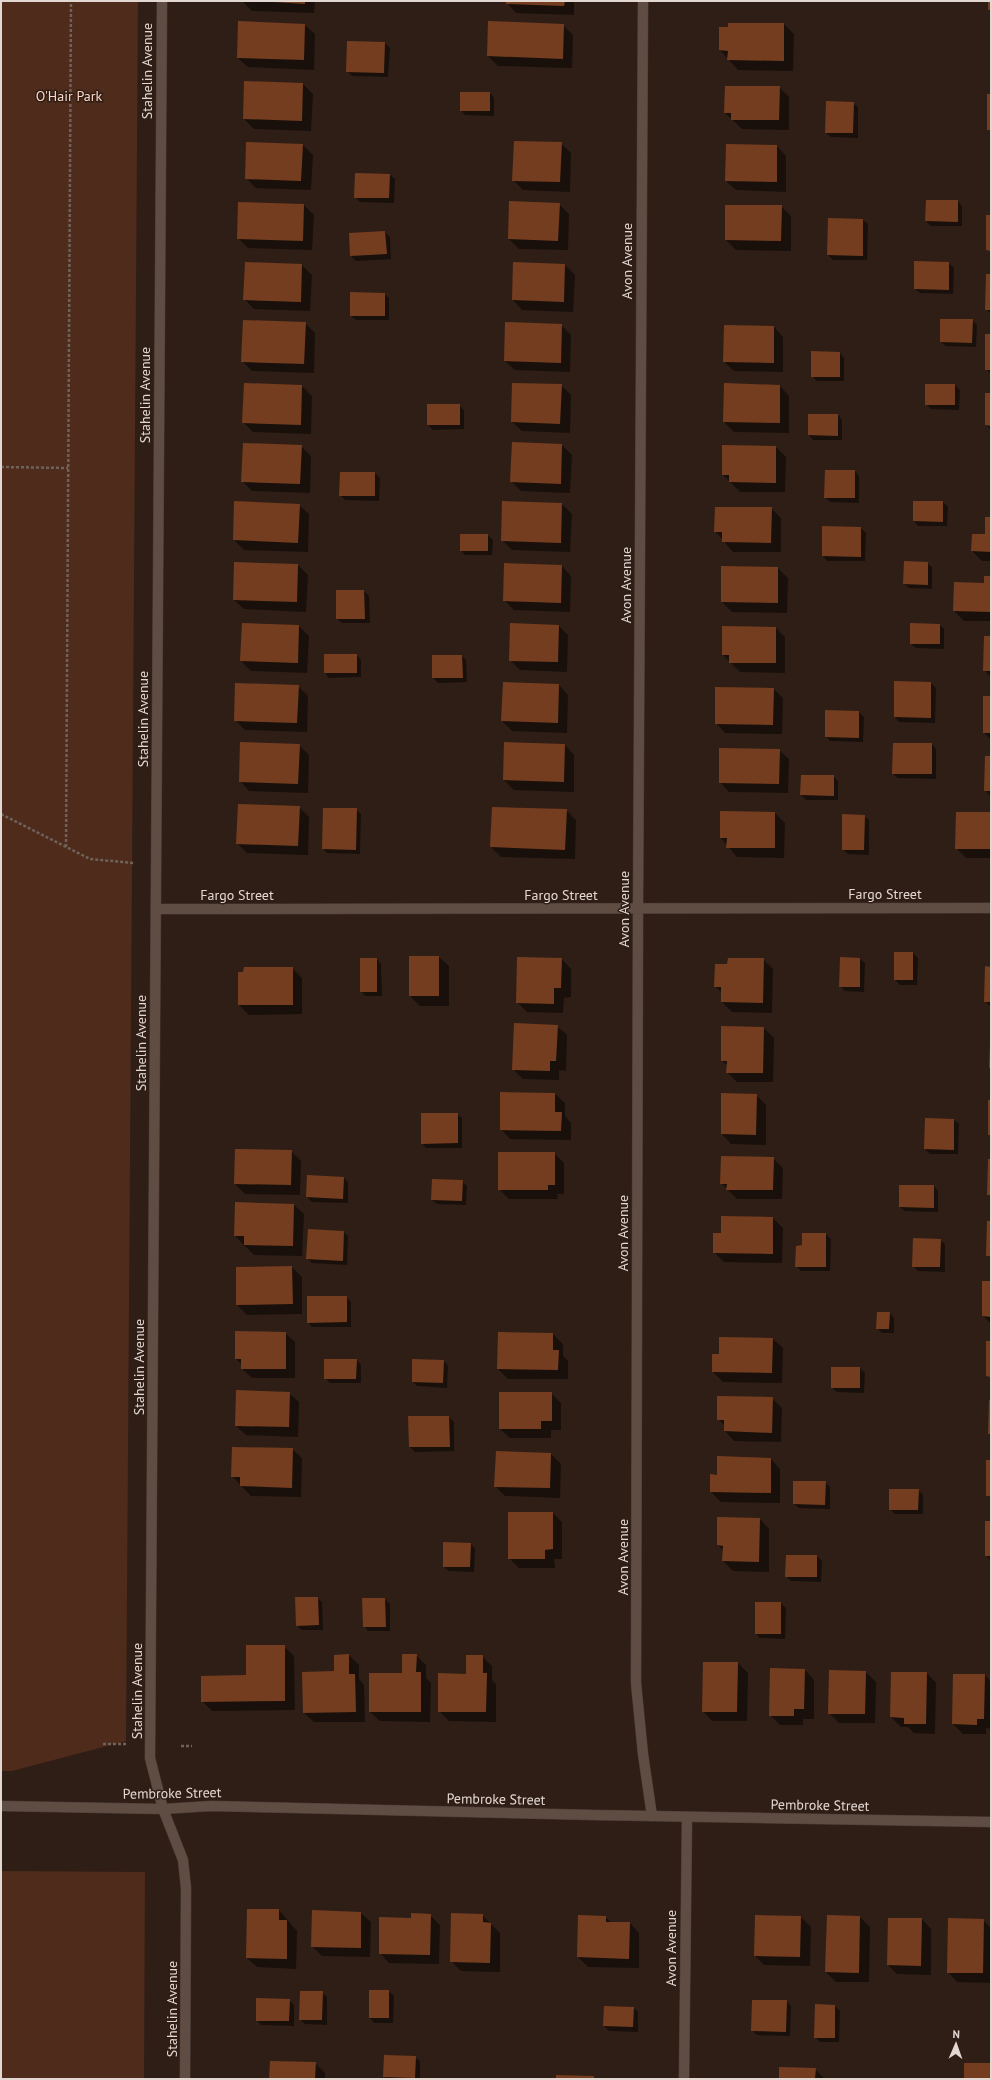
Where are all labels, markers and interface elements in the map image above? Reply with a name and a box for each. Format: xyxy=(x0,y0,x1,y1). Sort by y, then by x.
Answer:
street label: Stahelin Avenue xyxy=(138,23,156,119)
park label: O'Hair Park xyxy=(36,87,102,105)
street label: Avon Avenue xyxy=(618,223,636,299)
street label: Stahelin Avenue xyxy=(136,347,154,443)
street label: Avon Avenue xyxy=(617,547,635,623)
street label: Stahelin Avenue xyxy=(134,671,152,767)
street label: Avon Avenue xyxy=(615,871,633,947)
street label: Fargo Street xyxy=(848,885,922,903)
street label: Fargo Street xyxy=(200,886,274,904)
street label: Fargo Street xyxy=(524,886,598,904)
street label: Stahelin Avenue xyxy=(132,995,150,1091)
street label: Avon Avenue xyxy=(614,1195,632,1271)
street label: Stahelin Avenue xyxy=(130,1319,148,1415)
street label: Avon Avenue xyxy=(614,1519,632,1595)
street label: Stahelin Avenue xyxy=(128,1643,146,1739)
street label: Pembroke Street xyxy=(122,1783,222,1803)
street label: Pembroke Street xyxy=(446,1789,546,1809)
street label: Pembroke Street xyxy=(770,1795,870,1815)
street label: Avon Avenue xyxy=(662,1910,680,1986)
street label: Stahelin Avenue xyxy=(163,1961,181,2057)
north arrow xyxy=(936,2024,976,2064)
text: N xyxy=(952,2027,960,2041)

